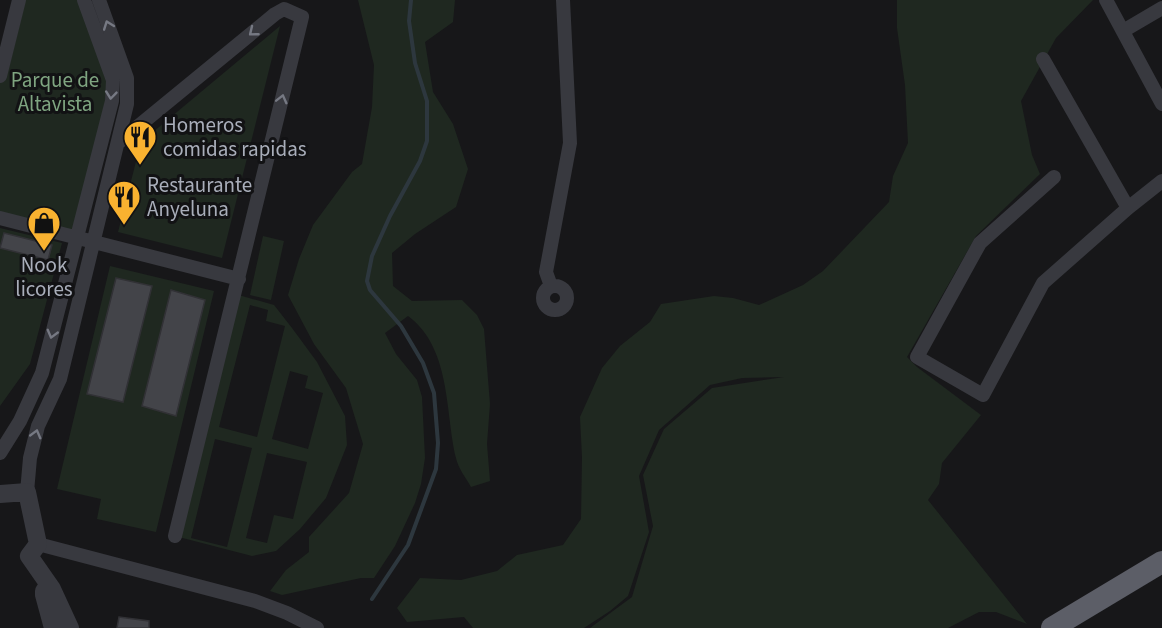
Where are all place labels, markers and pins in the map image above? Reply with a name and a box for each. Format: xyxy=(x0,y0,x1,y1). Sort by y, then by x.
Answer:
place label: Homeros comidas rapidas xyxy=(163,110,307,164)
restaurant icon: Homeros comidas rapidas xyxy=(122,119,158,166)
place label: Restaurante Anyeluna xyxy=(147,170,252,224)
restaurant icon: Restaurante Anyeluna xyxy=(106,179,142,226)
shop icon: Nook licores xyxy=(26,205,62,252)
place label: Nook licores xyxy=(15,250,73,304)

